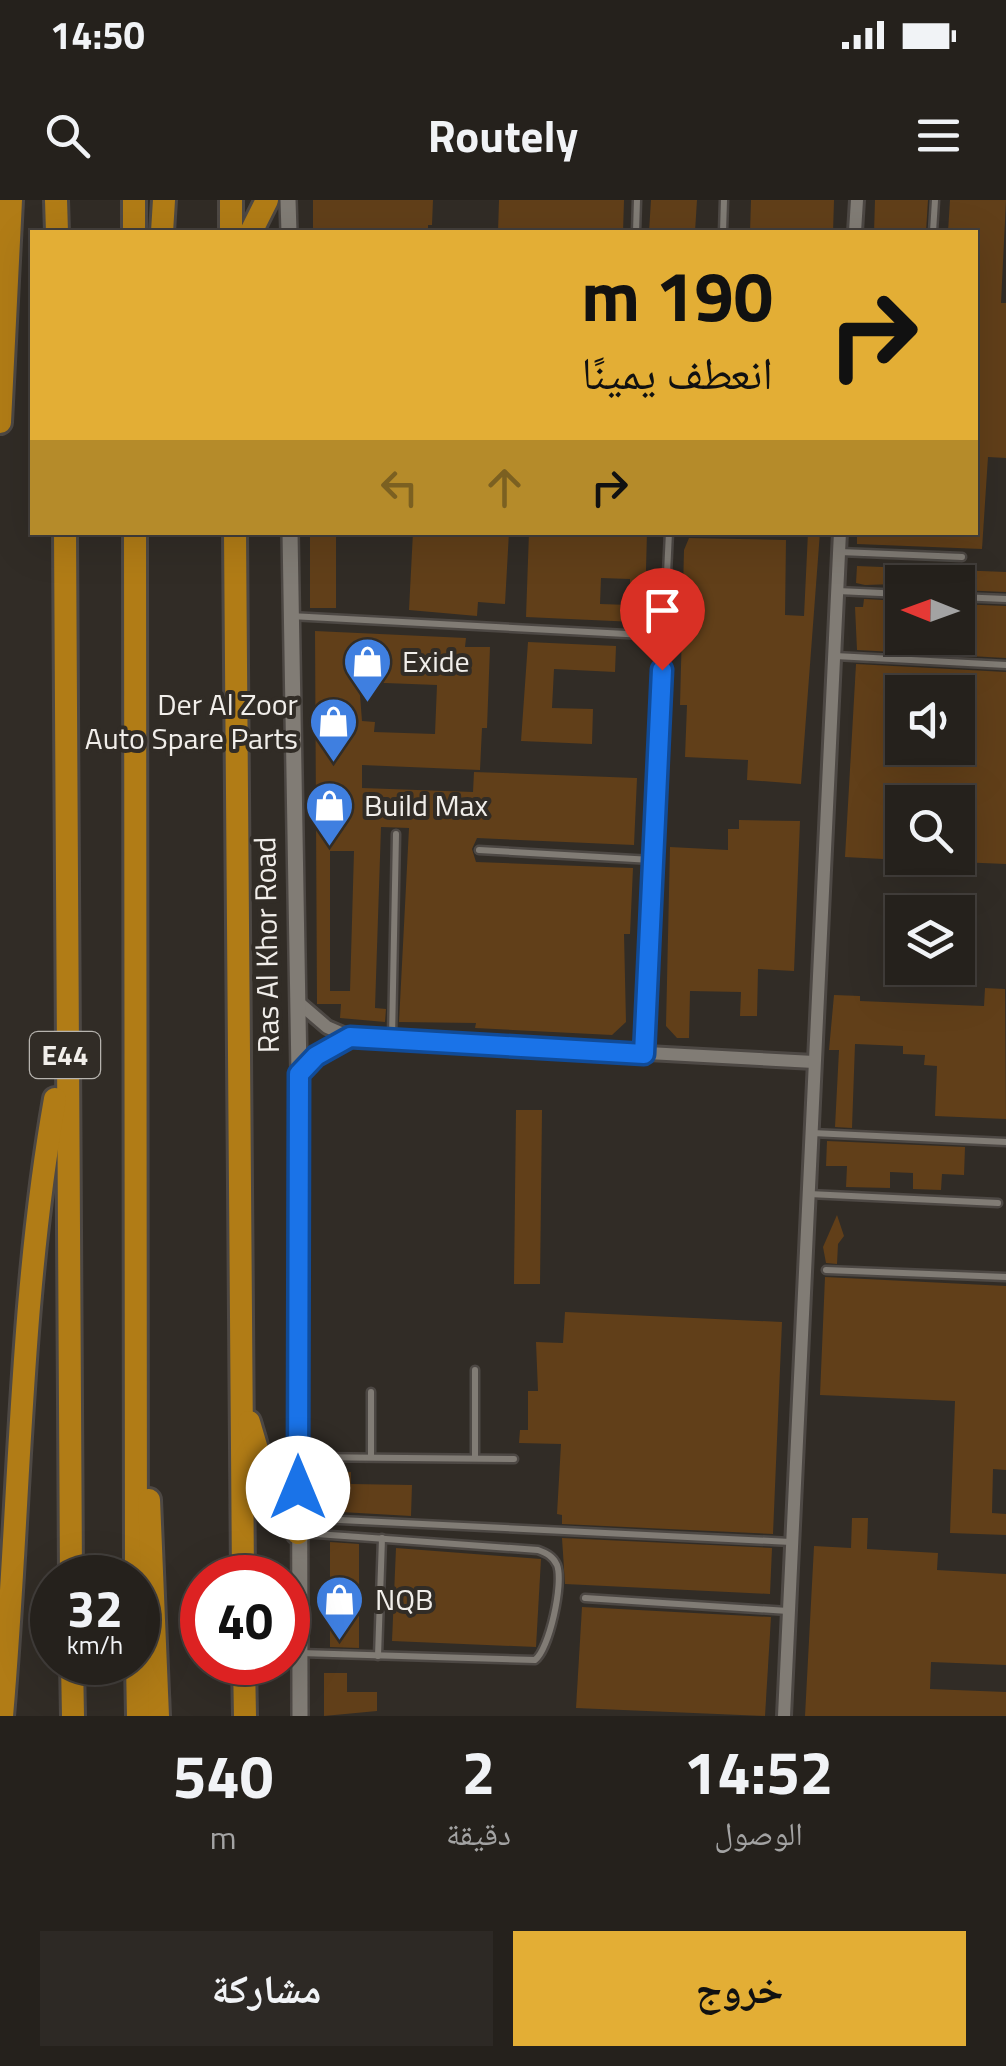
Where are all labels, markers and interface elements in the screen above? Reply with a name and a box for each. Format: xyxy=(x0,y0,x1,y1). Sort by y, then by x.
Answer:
text: 14:50 xyxy=(50,6,145,64)
text: Routely xyxy=(428,101,578,169)
icon: search xyxy=(40,108,95,163)
icon: menu xyxy=(911,108,966,163)
text: 190 m xyxy=(581,242,773,348)
icon: right xyxy=(808,270,938,400)
text: انعطف يمينًا xyxy=(582,338,773,406)
icon: left xyxy=(372,460,427,515)
icon: ahead xyxy=(477,460,532,515)
icon: right xyxy=(582,460,637,515)
north arrow xyxy=(885,565,975,655)
map controls xyxy=(885,565,975,985)
pin xyxy=(620,568,705,671)
icon: arrive xyxy=(635,583,690,638)
shop icon: Exide xyxy=(341,636,393,704)
place label: Exide xyxy=(402,638,470,684)
button: sound xyxy=(885,675,975,765)
place label: Der Al Zoor Auto Spare Parts xyxy=(85,681,298,761)
shop icon: Der Al Zoor Auto Spare Parts xyxy=(307,696,359,764)
shop icon: Build Max xyxy=(303,780,355,848)
place label: Build Max xyxy=(364,782,488,828)
button: search xyxy=(885,785,975,875)
street label: Ras Al Khor Road xyxy=(241,836,291,1054)
button: layers xyxy=(885,895,975,985)
road number: E44 xyxy=(30,1032,100,1078)
position arrow xyxy=(246,1436,350,1540)
speed limit sign: 40 xyxy=(180,1555,310,1685)
text: 32 xyxy=(67,1570,123,1646)
shop icon: NQB xyxy=(314,1574,366,1642)
place label: NQB xyxy=(375,1576,434,1622)
text: km/h xyxy=(67,1626,123,1664)
text: 2 xyxy=(462,1726,495,1817)
text: 14:52 xyxy=(684,1726,833,1817)
text: 540 xyxy=(173,1730,273,1821)
text: دقيقة xyxy=(446,1809,511,1857)
text: الوصول xyxy=(714,1809,803,1857)
text: m xyxy=(210,1813,236,1861)
button: مشاركة xyxy=(40,1931,493,2046)
button: خروج xyxy=(513,1931,966,2046)

